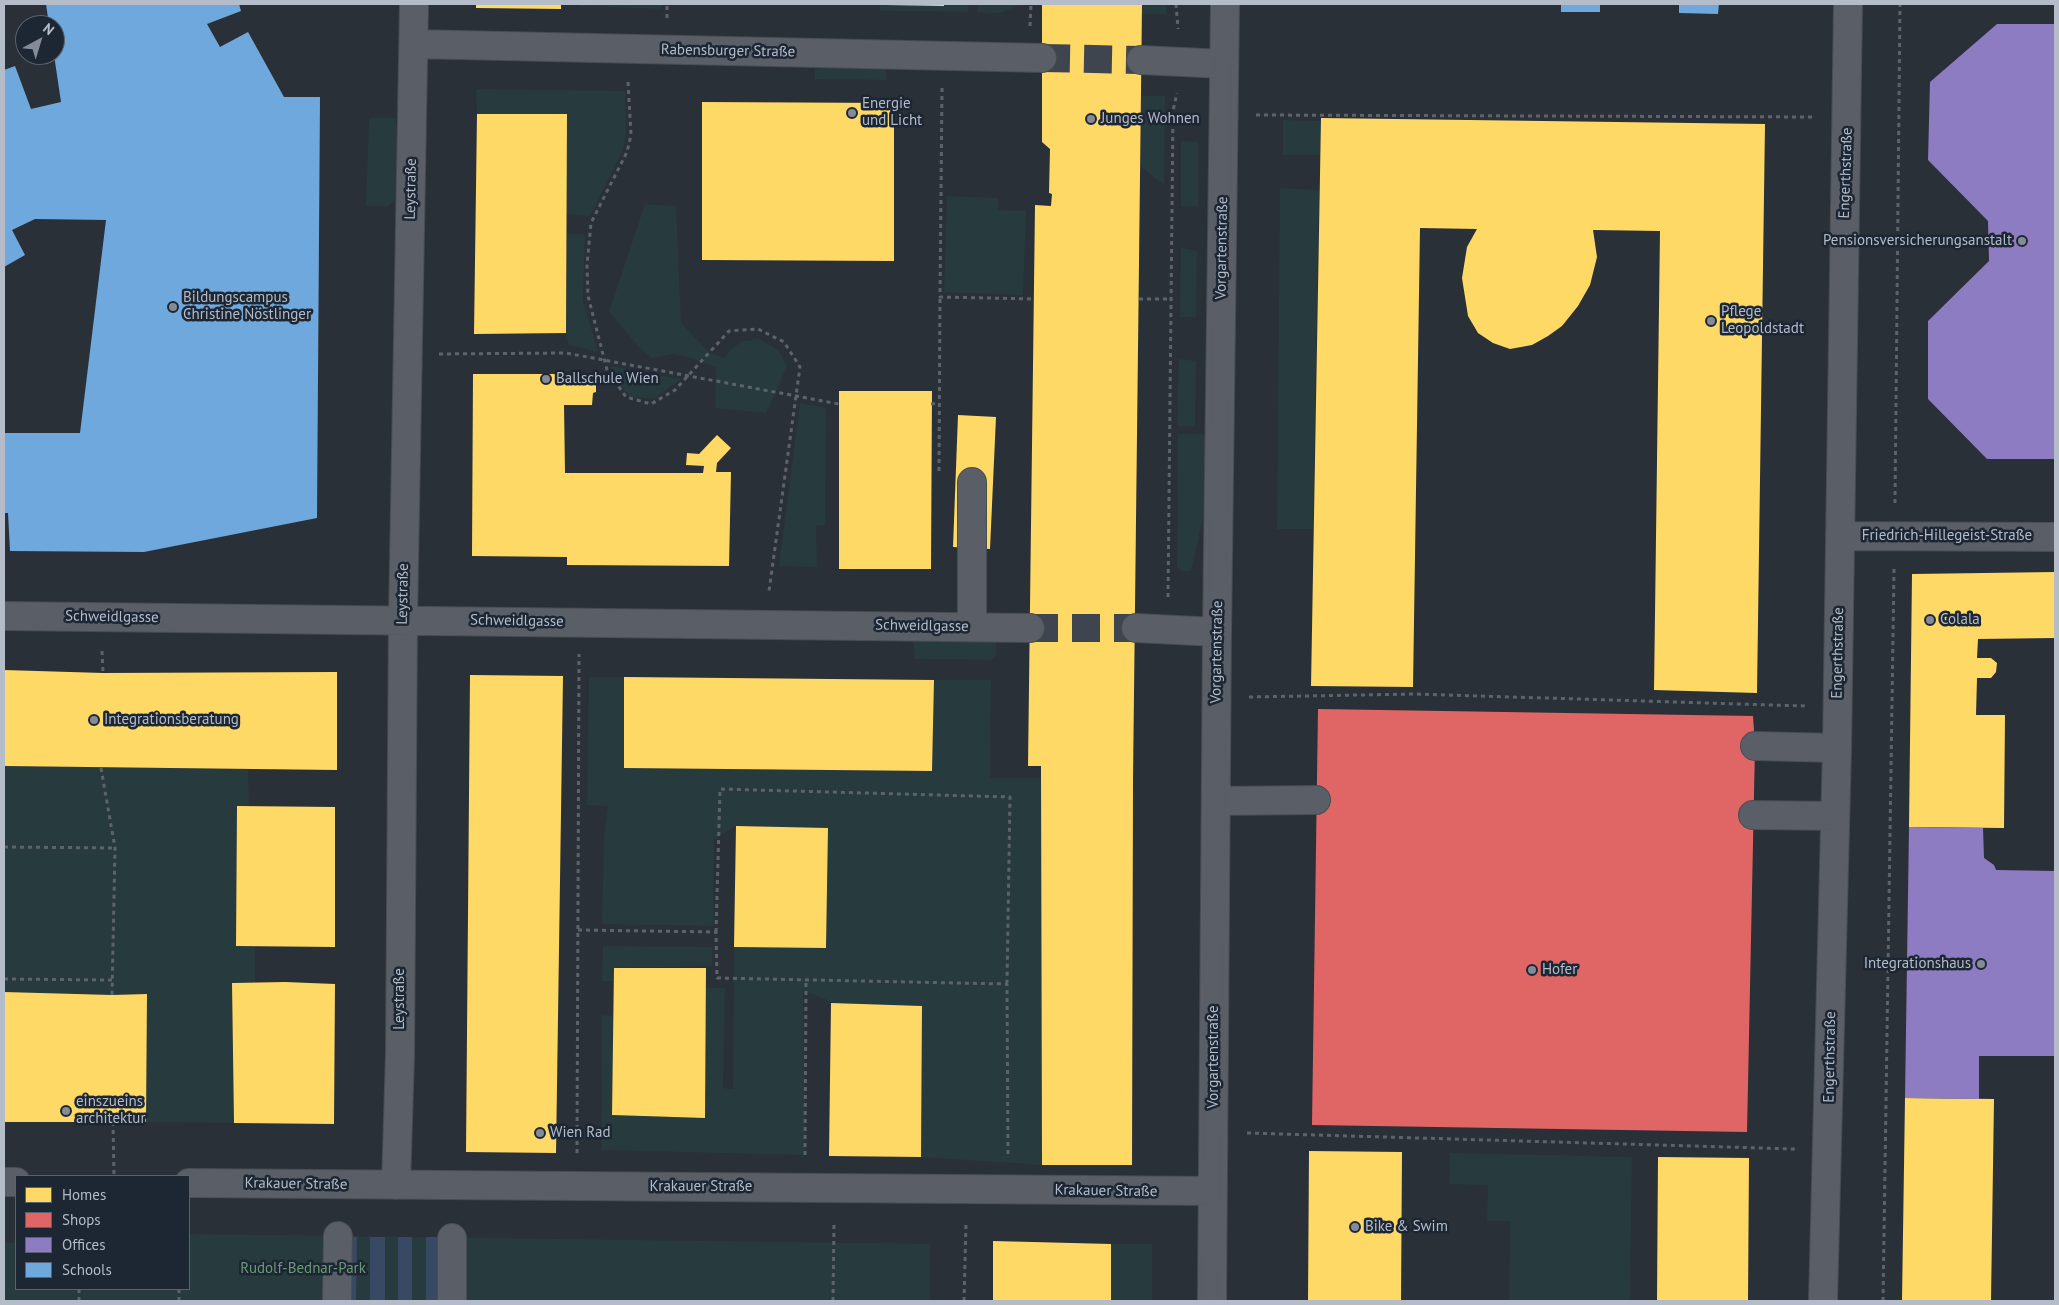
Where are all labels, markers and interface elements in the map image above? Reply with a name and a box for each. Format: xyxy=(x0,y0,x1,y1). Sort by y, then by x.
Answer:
north arrow xyxy=(15,15,65,65)
text: N xyxy=(40,19,58,39)
street label: Rabensburger Straße xyxy=(661,41,795,61)
place label: Energie und Licht xyxy=(862,95,922,130)
marker: Energie und Licht xyxy=(846,107,858,119)
place label: Junges Wohnen xyxy=(1101,110,1200,128)
marker: Junges Wohnen xyxy=(1085,113,1097,125)
street label: Engerthstraße xyxy=(1835,127,1857,219)
street label: Leystraße xyxy=(401,158,421,220)
street label: Vorgartenstraße xyxy=(1212,196,1232,300)
place label: Pensionsversicherungsanstalt xyxy=(1823,232,2012,250)
marker: Pensionsversicherungsanstalt xyxy=(2016,235,2028,247)
place label: Bildungscampus Christine Nöstlinger xyxy=(183,289,311,324)
marker: Bildungscampus Christine Nöstlinger xyxy=(167,301,179,313)
place label: Pflege Leopoldstadt xyxy=(1721,303,1804,338)
marker: Pflege Leopoldstadt xyxy=(1705,315,1717,327)
place label: Ballschule Wien xyxy=(556,370,659,388)
marker: Ballschule Wien xyxy=(540,373,552,385)
street label: Friedrich-Hillegeist-Straße xyxy=(1862,527,2032,545)
street label: Leystraße xyxy=(393,563,413,625)
street label: Vorgartenstraße xyxy=(1207,600,1227,704)
street label: Schweidlgasse xyxy=(65,607,159,627)
street label: Engerthstraße xyxy=(1828,607,1848,699)
street label: Schweidlgasse xyxy=(470,611,564,631)
place label: Colala xyxy=(1940,611,1980,629)
marker: Colala xyxy=(1924,614,1936,626)
street label: Schweidlgasse xyxy=(875,616,969,636)
place label: Integrationsberatung xyxy=(104,711,239,729)
marker: Integrationsberatung xyxy=(88,714,100,726)
place label: Integrationshaus xyxy=(1864,955,1971,973)
marker: Integrationshaus xyxy=(1975,958,1987,970)
place label: Hofer xyxy=(1542,961,1577,979)
marker: Hofer xyxy=(1526,964,1538,976)
street label: Leystraße xyxy=(391,968,409,1030)
street label: Vorgartenstraße xyxy=(1205,1005,1223,1109)
street label: Engerthstraße xyxy=(1820,1011,1840,1103)
place label: einszueins architektur xyxy=(76,1093,146,1128)
marker: einszueins architektur xyxy=(60,1105,72,1117)
place label: Wien Rad xyxy=(550,1124,611,1142)
marker: Wien Rad xyxy=(534,1127,546,1139)
street label: Krakauer Straße xyxy=(244,1174,348,1194)
legend xyxy=(15,1175,190,1290)
street label: Krakauer Straße xyxy=(650,1178,752,1196)
street label: Krakauer Straße xyxy=(1054,1181,1158,1201)
text: Homes xyxy=(62,1185,106,1204)
text: Shops xyxy=(62,1210,101,1229)
place label: Bike & Swim xyxy=(1365,1218,1448,1236)
marker: Bike & Swim xyxy=(1349,1221,1361,1233)
text: Offices xyxy=(62,1235,106,1254)
text: Schools xyxy=(62,1260,112,1279)
park label: Rudolf-Bednar-Park xyxy=(240,1260,366,1278)

